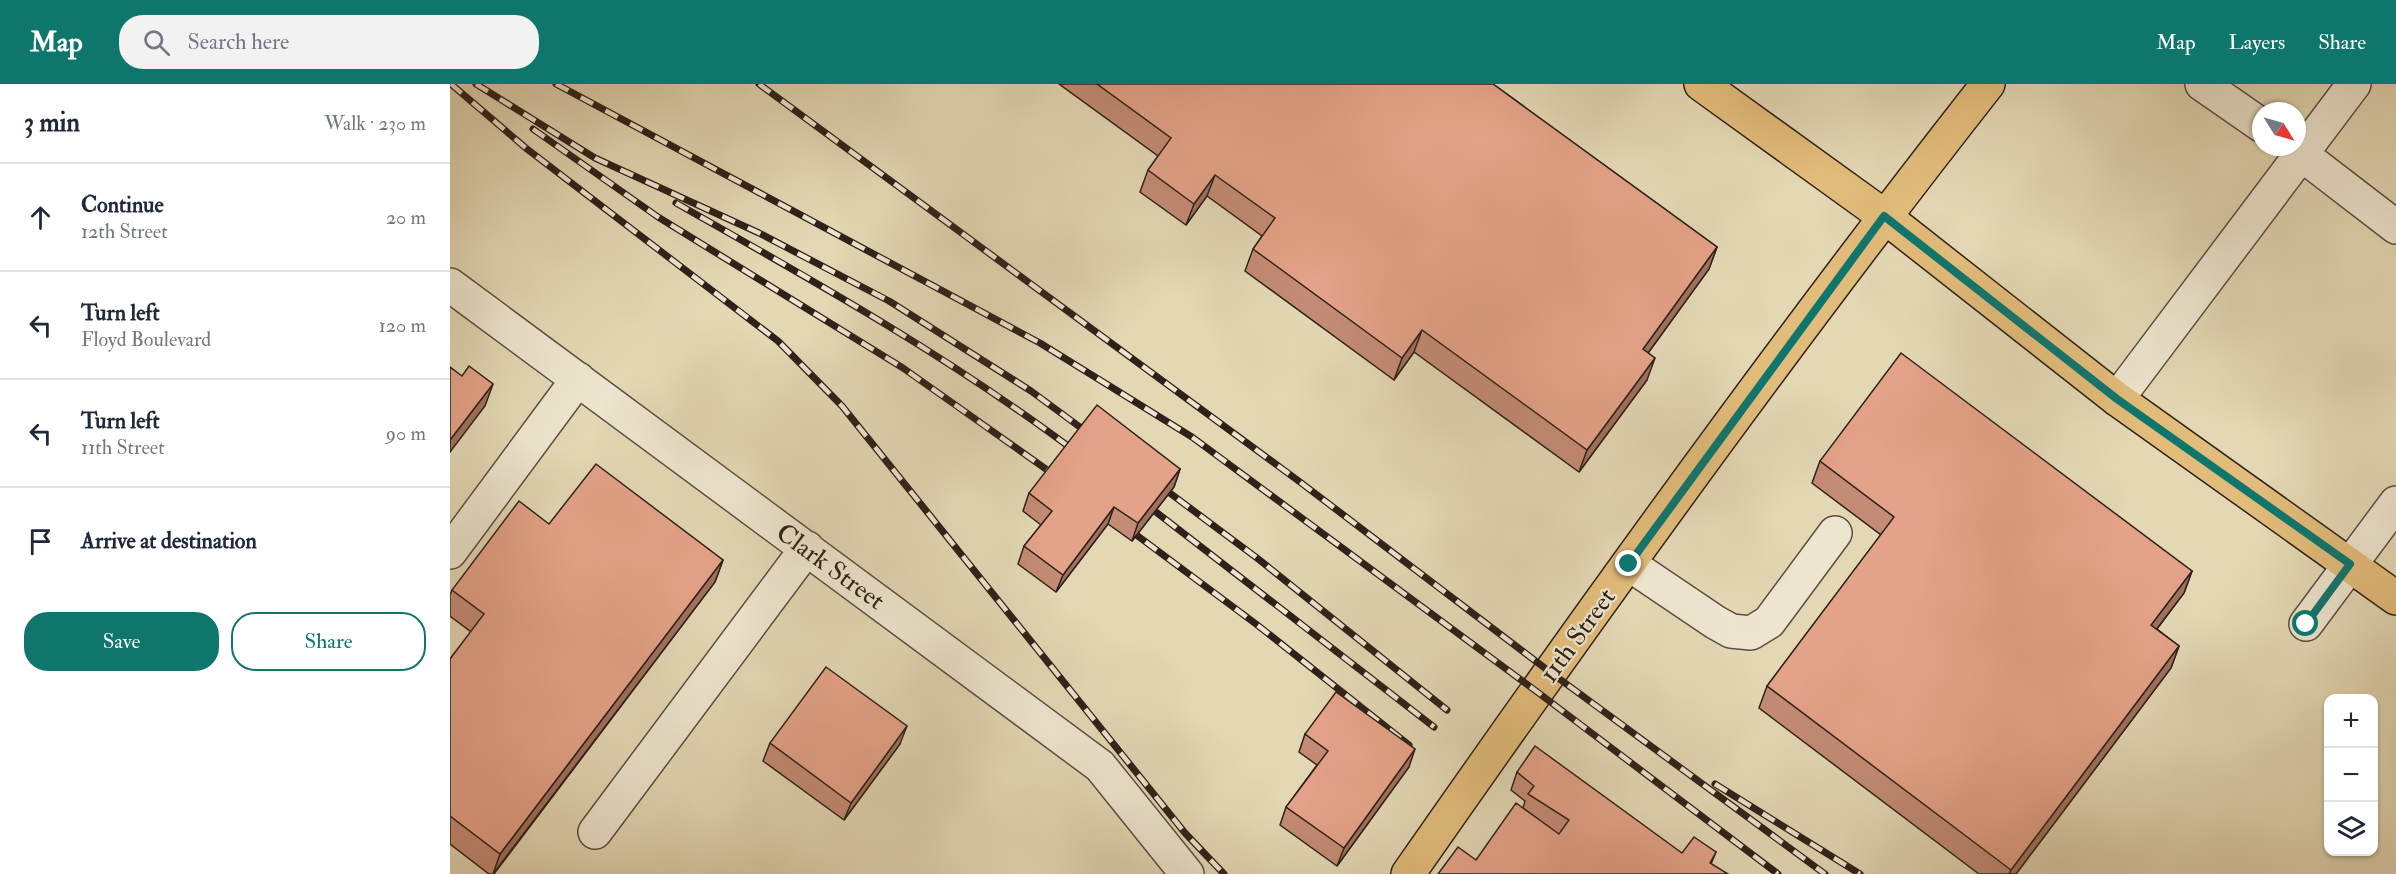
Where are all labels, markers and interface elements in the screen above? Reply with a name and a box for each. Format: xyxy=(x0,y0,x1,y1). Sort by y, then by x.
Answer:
search box xyxy=(119,15,539,69)
text: Map xyxy=(30,25,83,60)
icon: search xyxy=(140,26,173,59)
text: Search here xyxy=(188,28,289,56)
text: Map xyxy=(2156,29,2196,56)
text: Layers xyxy=(2229,29,2285,56)
text: Share xyxy=(2318,29,2366,56)
north arrow xyxy=(2252,102,2306,156)
text: 3 min xyxy=(24,107,80,139)
text: Walk · 230 m xyxy=(324,111,426,136)
text: Continue xyxy=(81,191,164,219)
icon: ahead xyxy=(24,201,57,234)
text: 20 m xyxy=(386,205,426,230)
text: 12th Street xyxy=(81,219,168,244)
text: Turn left xyxy=(81,299,160,327)
icon: left xyxy=(24,309,57,342)
text: 120 m xyxy=(379,313,426,338)
text: Floyd Boulevard xyxy=(81,327,211,352)
text: Turn left xyxy=(81,407,160,435)
icon: left xyxy=(24,417,57,450)
text: 90 m xyxy=(386,421,426,446)
text: 11th Street xyxy=(81,435,165,460)
street label: Clark Street xyxy=(770,517,891,617)
icon: arrive xyxy=(24,525,57,558)
text: Arrive at destination xyxy=(81,527,257,555)
route end xyxy=(1615,550,1641,576)
street label: 11th Street xyxy=(1533,582,1623,689)
route start xyxy=(2292,610,2318,636)
button: Save xyxy=(24,612,219,671)
button: Share xyxy=(231,612,426,671)
map controls xyxy=(2324,694,2378,856)
button: + xyxy=(2324,694,2378,748)
button: − xyxy=(2324,748,2378,802)
button: layers xyxy=(2324,802,2378,856)

